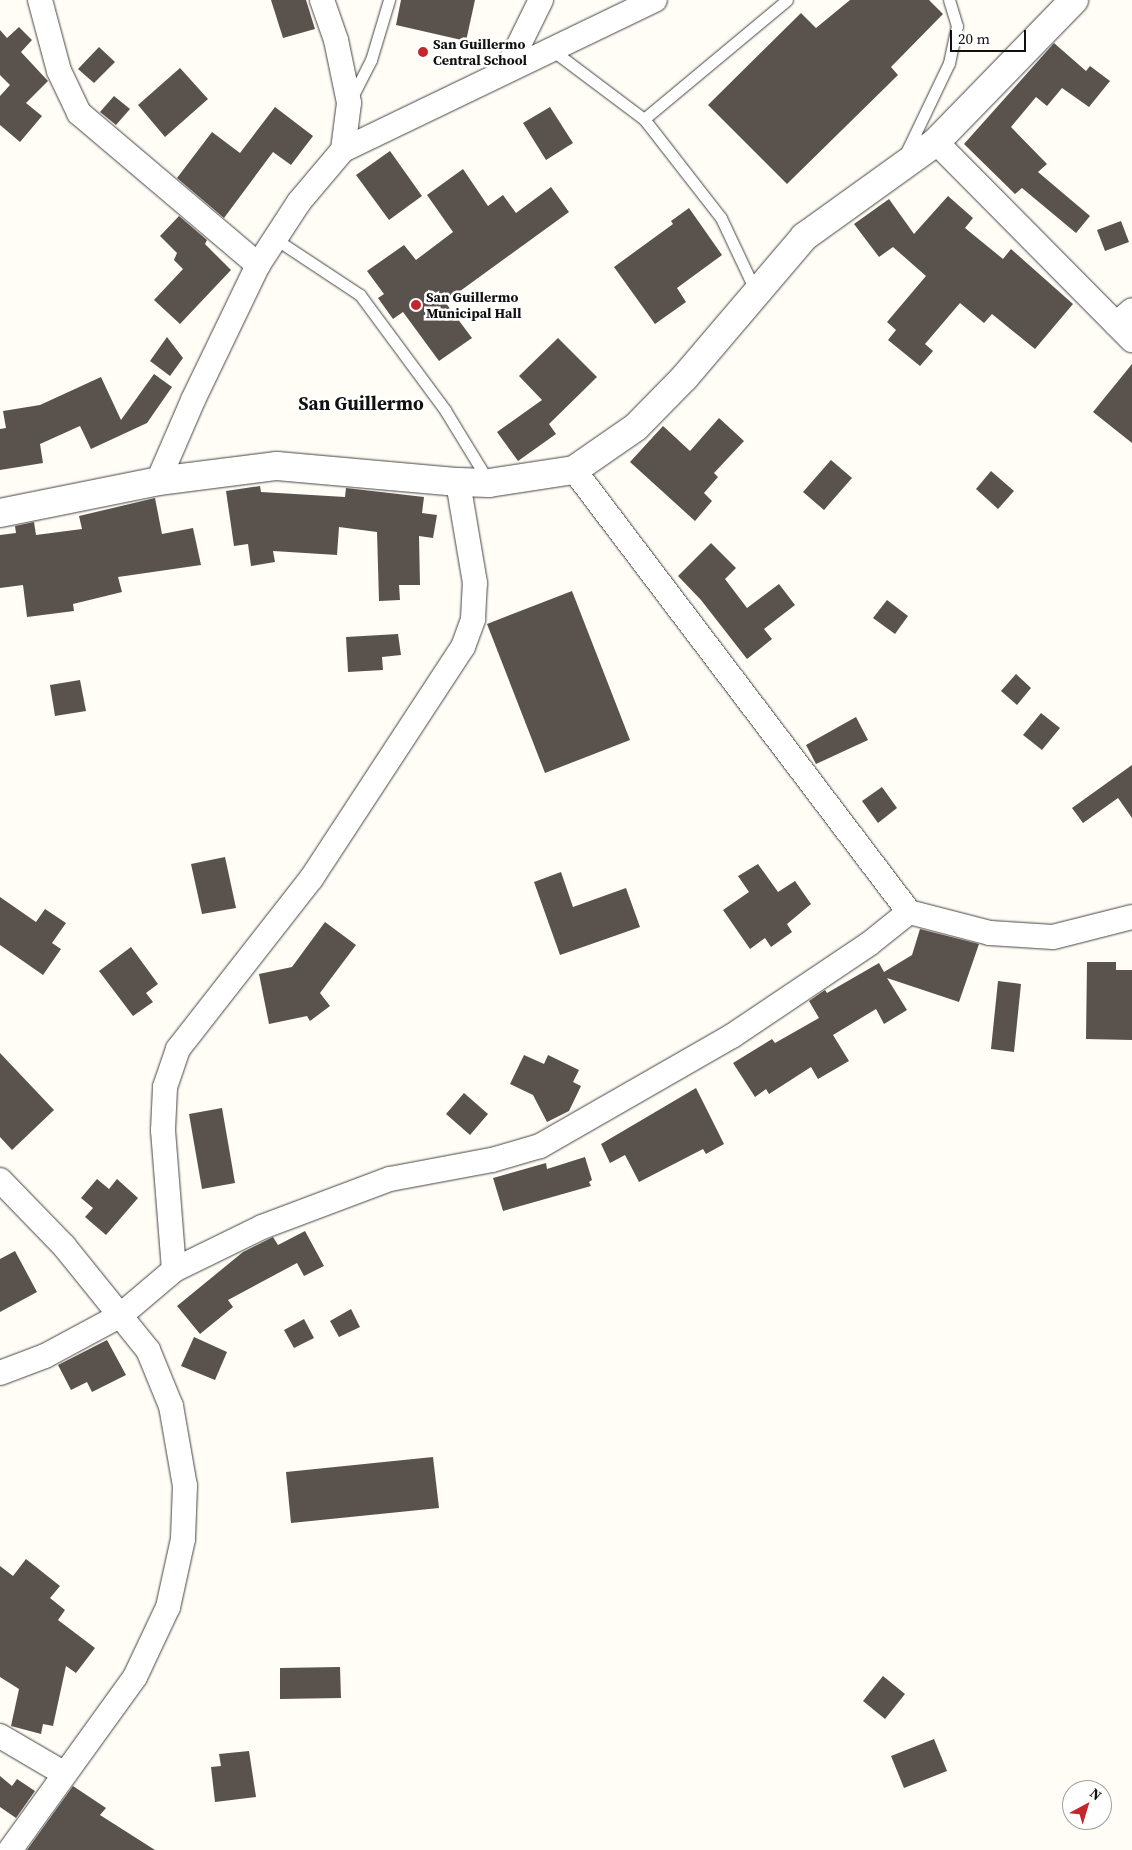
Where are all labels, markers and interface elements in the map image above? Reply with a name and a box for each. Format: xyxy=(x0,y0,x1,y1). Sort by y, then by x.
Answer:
scale bar xyxy=(952,20,1028,52)
text: 20 m xyxy=(958,28,990,49)
place label: San Guillermo Central School xyxy=(433,36,527,68)
marker: San Guillermo Central School xyxy=(417,46,429,58)
place label: San Guillermo Municipal Hall xyxy=(426,289,521,322)
marker: San Guillermo Municipal Hall xyxy=(410,299,422,311)
district label: San Guillermo xyxy=(298,393,424,415)
north arrow xyxy=(1062,1780,1112,1830)
text: N xyxy=(1086,1783,1106,1805)

